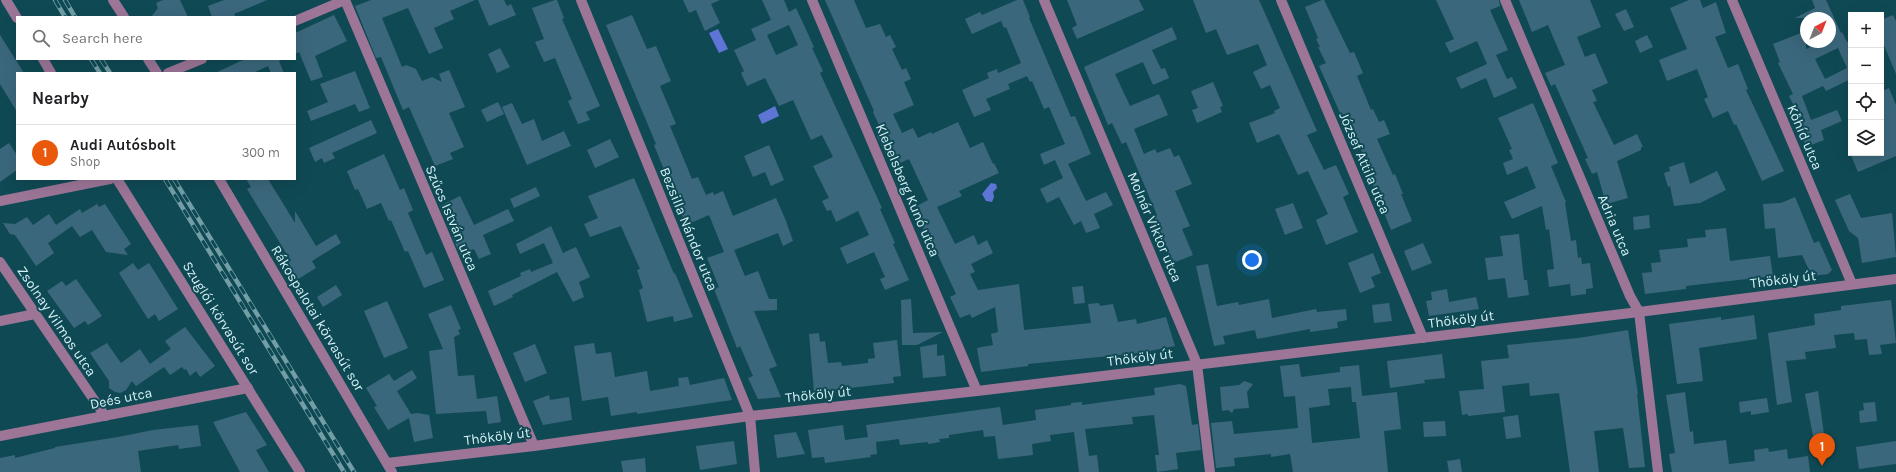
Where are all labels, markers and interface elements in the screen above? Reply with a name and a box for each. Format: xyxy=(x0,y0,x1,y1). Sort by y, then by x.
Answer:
north arrow xyxy=(1800,12,1836,48)
map controls xyxy=(1848,12,1884,156)
button: + xyxy=(1848,12,1884,48)
search box xyxy=(16,16,296,60)
icon: search xyxy=(30,27,52,49)
text: Search here xyxy=(62,29,143,47)
button: − xyxy=(1848,48,1884,84)
button: locate xyxy=(1848,84,1884,120)
text: Nearby xyxy=(32,88,89,108)
street label: Kőhíd utca xyxy=(1783,102,1826,172)
street label: József Attila utca xyxy=(1335,110,1394,217)
button: layers xyxy=(1848,120,1884,156)
street label: Klebelsberg Kunó utca xyxy=(872,121,943,259)
text: Audi Autósbolt xyxy=(70,136,176,154)
text: 1 xyxy=(43,145,47,160)
text: 300 m xyxy=(242,145,280,160)
text: Shop xyxy=(70,154,100,169)
street label: Szűcs István utca xyxy=(422,163,481,274)
street label: Bezsilla Nándor utca xyxy=(656,165,721,293)
street label: Molnár Viktor utca xyxy=(1124,170,1185,285)
street label: Adria utca xyxy=(1594,192,1635,259)
street label: Rákospalotai körvasút sor xyxy=(267,242,368,395)
your location xyxy=(1242,250,1262,270)
street label: Szuglói körvasút sor xyxy=(179,258,263,379)
street label: Zsolnay Vilmos utca xyxy=(13,263,100,380)
street label: Thököly út xyxy=(1749,267,1817,292)
street label: Thököly út xyxy=(1427,307,1495,332)
street label: Thököly út xyxy=(1106,345,1174,370)
street label: Thököly út xyxy=(784,383,852,406)
street label: Deés utca xyxy=(89,384,154,413)
street label: Thököly út xyxy=(463,424,531,449)
pin: 1 xyxy=(1809,433,1835,466)

